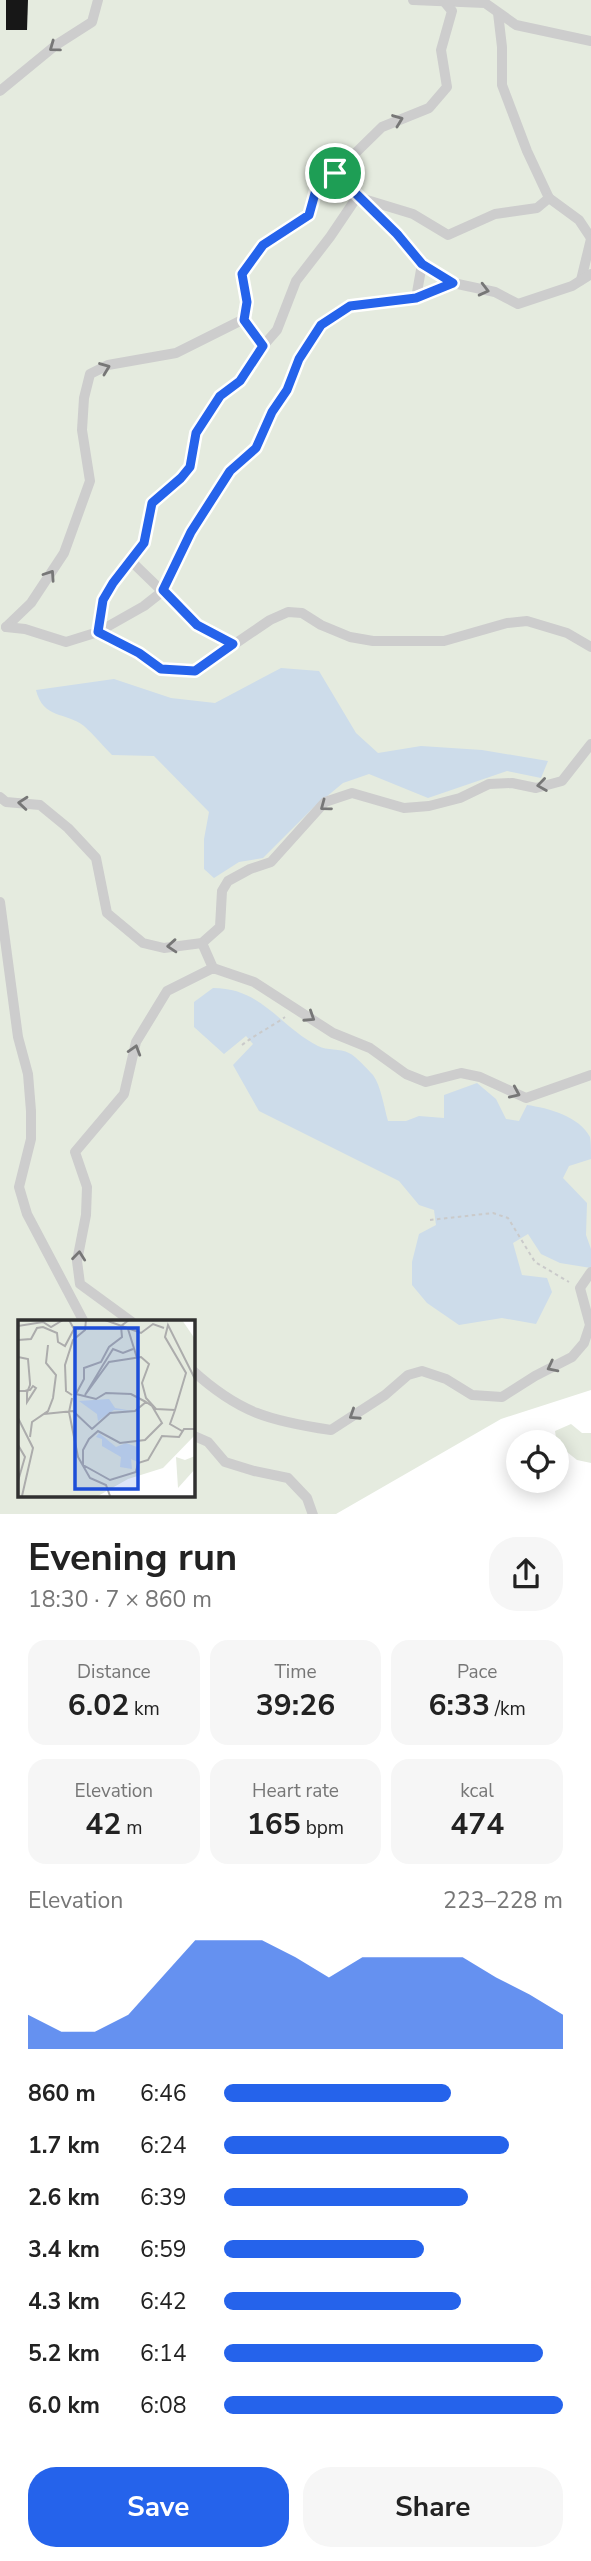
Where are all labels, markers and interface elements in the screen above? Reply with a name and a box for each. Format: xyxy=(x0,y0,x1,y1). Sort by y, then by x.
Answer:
one-way arrow xyxy=(49,39,62,51)
one-way arrow xyxy=(392,115,404,129)
pin xyxy=(305,143,365,203)
icon: arrive xyxy=(316,154,354,192)
one-way arrow xyxy=(478,282,490,296)
one-way arrow xyxy=(98,362,111,376)
one-way arrow xyxy=(42,570,54,583)
one-way arrow xyxy=(536,777,548,792)
one-way arrow xyxy=(17,796,28,811)
one-way arrow xyxy=(321,798,333,810)
one-way arrow xyxy=(166,938,177,953)
one-way arrow xyxy=(302,1009,315,1022)
one-way arrow xyxy=(127,1044,141,1057)
one-way arrow xyxy=(508,1085,520,1099)
one-way arrow xyxy=(71,1250,86,1261)
inset map xyxy=(18,1320,194,1497)
one-way arrow xyxy=(547,1359,559,1373)
one-way arrow xyxy=(349,1407,362,1420)
map controls xyxy=(506,1430,569,1493)
button: locate xyxy=(506,1430,569,1493)
text: Evening run xyxy=(28,1532,237,1583)
button: share xyxy=(489,1537,563,1611)
text: 18:30 · 7 × 860 m xyxy=(28,1584,212,1615)
text: Distance xyxy=(77,1659,151,1685)
text: Time xyxy=(274,1659,317,1685)
text: Pace xyxy=(457,1659,497,1685)
text: 6.02 xyxy=(68,1685,129,1726)
text: 39:26 xyxy=(256,1685,335,1726)
text: 6:33 xyxy=(428,1685,490,1726)
text: km xyxy=(129,1696,160,1722)
text: /km xyxy=(490,1696,526,1722)
text: Elevation xyxy=(74,1778,153,1804)
text: Heart rate xyxy=(252,1778,339,1804)
text: kcal xyxy=(460,1778,494,1804)
text: 42 xyxy=(85,1804,121,1845)
text: 165 xyxy=(247,1804,301,1845)
text: 474 xyxy=(450,1804,504,1845)
text: m xyxy=(121,1815,142,1841)
text: bpm xyxy=(301,1815,344,1841)
text: Elevation xyxy=(28,1885,123,1916)
text: 223–228 m xyxy=(443,1885,563,1916)
text: 860 m xyxy=(28,2078,96,2109)
text: 6:46 xyxy=(140,2078,187,2109)
text: 1.7 km xyxy=(28,2130,100,2161)
text: 6:24 xyxy=(140,2130,187,2161)
text: 2.6 km xyxy=(28,2182,100,2213)
text: 6:39 xyxy=(140,2182,187,2213)
text: 3.4 km xyxy=(28,2234,100,2265)
text: 6:59 xyxy=(140,2234,187,2265)
text: 4.3 km xyxy=(28,2286,100,2317)
text: 6:42 xyxy=(140,2286,187,2317)
text: 5.2 km xyxy=(28,2338,100,2369)
text: 6:14 xyxy=(140,2338,187,2369)
text: 6.0 km xyxy=(28,2390,100,2421)
text: 6:08 xyxy=(140,2390,187,2421)
button: Save xyxy=(28,2467,289,2547)
button: Share xyxy=(303,2467,563,2547)

